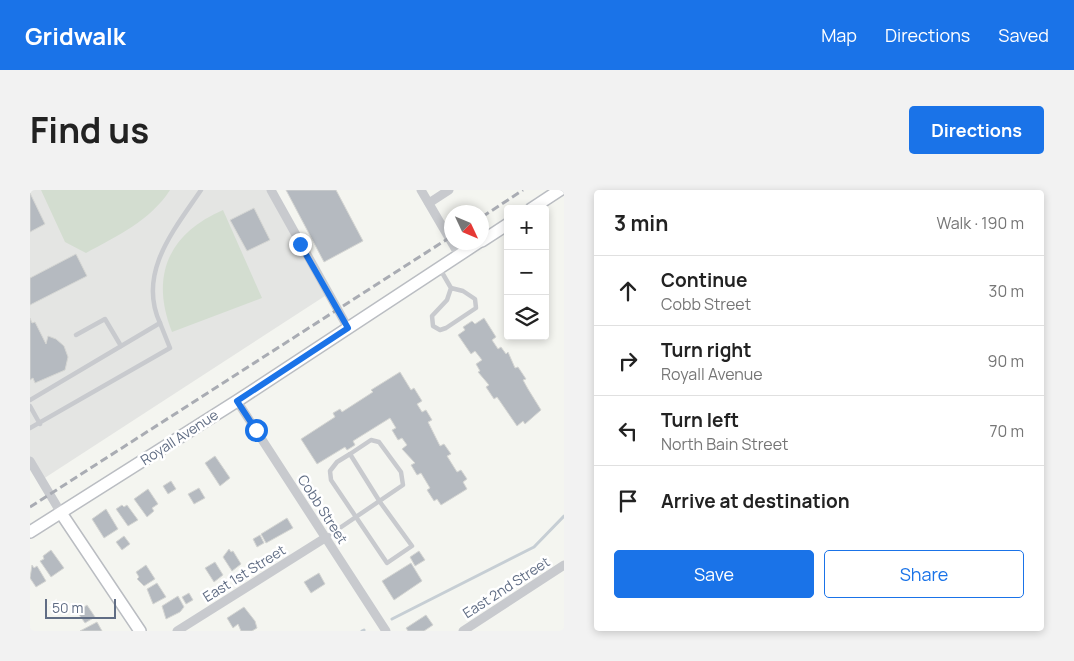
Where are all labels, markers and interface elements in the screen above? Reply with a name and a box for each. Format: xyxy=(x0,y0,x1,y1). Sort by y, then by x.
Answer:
text: Gridwalk xyxy=(25,19,126,52)
text: Map xyxy=(821,23,857,47)
text: Directions xyxy=(885,23,970,47)
text: Saved xyxy=(998,23,1049,47)
text: Find us xyxy=(30,106,149,154)
button: Directions xyxy=(909,106,1044,154)
north arrow xyxy=(444,205,489,250)
map controls xyxy=(504,205,549,340)
button: + xyxy=(504,205,549,250)
text: 3 min xyxy=(614,209,668,237)
text: Walk · 190 m xyxy=(936,212,1024,234)
route end xyxy=(289,233,312,256)
button: − xyxy=(504,250,549,295)
text: Continue xyxy=(661,267,747,293)
icon: ahead xyxy=(614,277,642,305)
text: 30 m xyxy=(989,280,1024,302)
text: Cobb Street xyxy=(661,293,751,315)
button: layers xyxy=(504,295,549,340)
text: Turn right xyxy=(661,337,751,363)
icon: right xyxy=(614,347,642,375)
text: 90 m xyxy=(988,350,1024,372)
text: Royall Avenue xyxy=(661,363,763,385)
street label: Royall Avenue xyxy=(137,405,221,469)
text: Turn left xyxy=(661,407,739,433)
icon: left xyxy=(614,417,642,445)
route start xyxy=(245,419,268,442)
text: 70 m xyxy=(989,420,1024,442)
text: North Bain Street xyxy=(661,433,788,455)
street label: Cobb Street xyxy=(294,471,353,548)
icon: arrive xyxy=(614,487,642,515)
text: Arrive at destination xyxy=(661,488,850,514)
street label: East 1st Street xyxy=(199,540,289,606)
button: Save xyxy=(614,550,814,598)
button: Share xyxy=(824,550,1024,598)
street label: East 2nd Street xyxy=(459,552,553,622)
scale bar xyxy=(45,596,116,619)
text: 50 m xyxy=(52,598,83,617)

